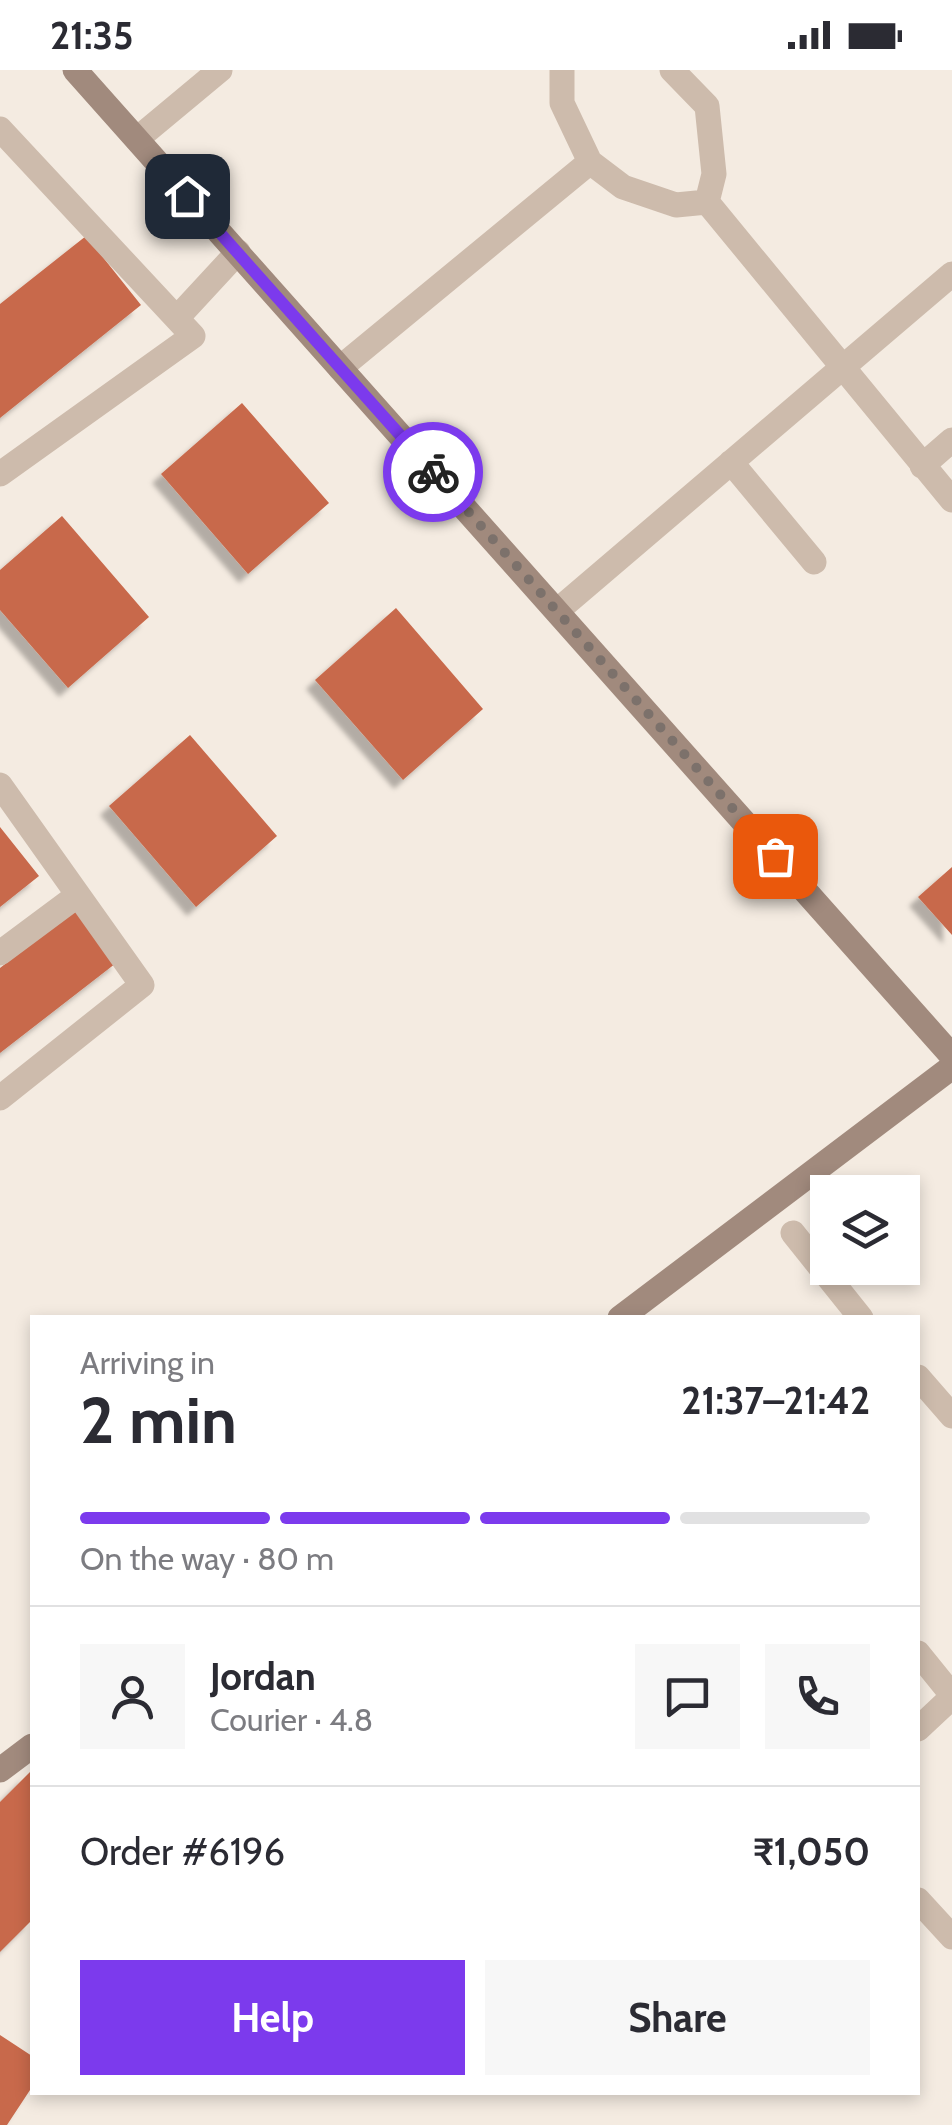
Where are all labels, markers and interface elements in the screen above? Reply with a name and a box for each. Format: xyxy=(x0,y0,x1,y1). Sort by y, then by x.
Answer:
text: 21:35 xyxy=(50,12,133,59)
pin xyxy=(145,154,230,239)
icon: home xyxy=(160,169,215,224)
courier xyxy=(383,422,483,522)
icon: bike xyxy=(406,445,461,500)
pin xyxy=(733,814,818,899)
icon: bag xyxy=(748,829,803,884)
map controls xyxy=(810,1175,920,1285)
button: layers xyxy=(810,1175,920,1285)
text: Arriving in xyxy=(80,1343,215,1382)
text: 21:37–21:42 xyxy=(681,1377,870,1424)
text: 2 min xyxy=(80,1380,237,1459)
text: On the way · 80 m xyxy=(80,1539,334,1578)
button: person xyxy=(80,1644,185,1749)
button: chat xyxy=(635,1644,740,1749)
button: phone xyxy=(765,1644,870,1749)
text: Jordan xyxy=(210,1653,316,1700)
text: Courier · 4.8 xyxy=(210,1700,373,1739)
text: Order #6196 xyxy=(80,1828,285,1875)
text: ₹1,050 xyxy=(753,1828,870,1875)
button: Help xyxy=(80,1960,465,2075)
button: Share xyxy=(485,1960,870,2075)

